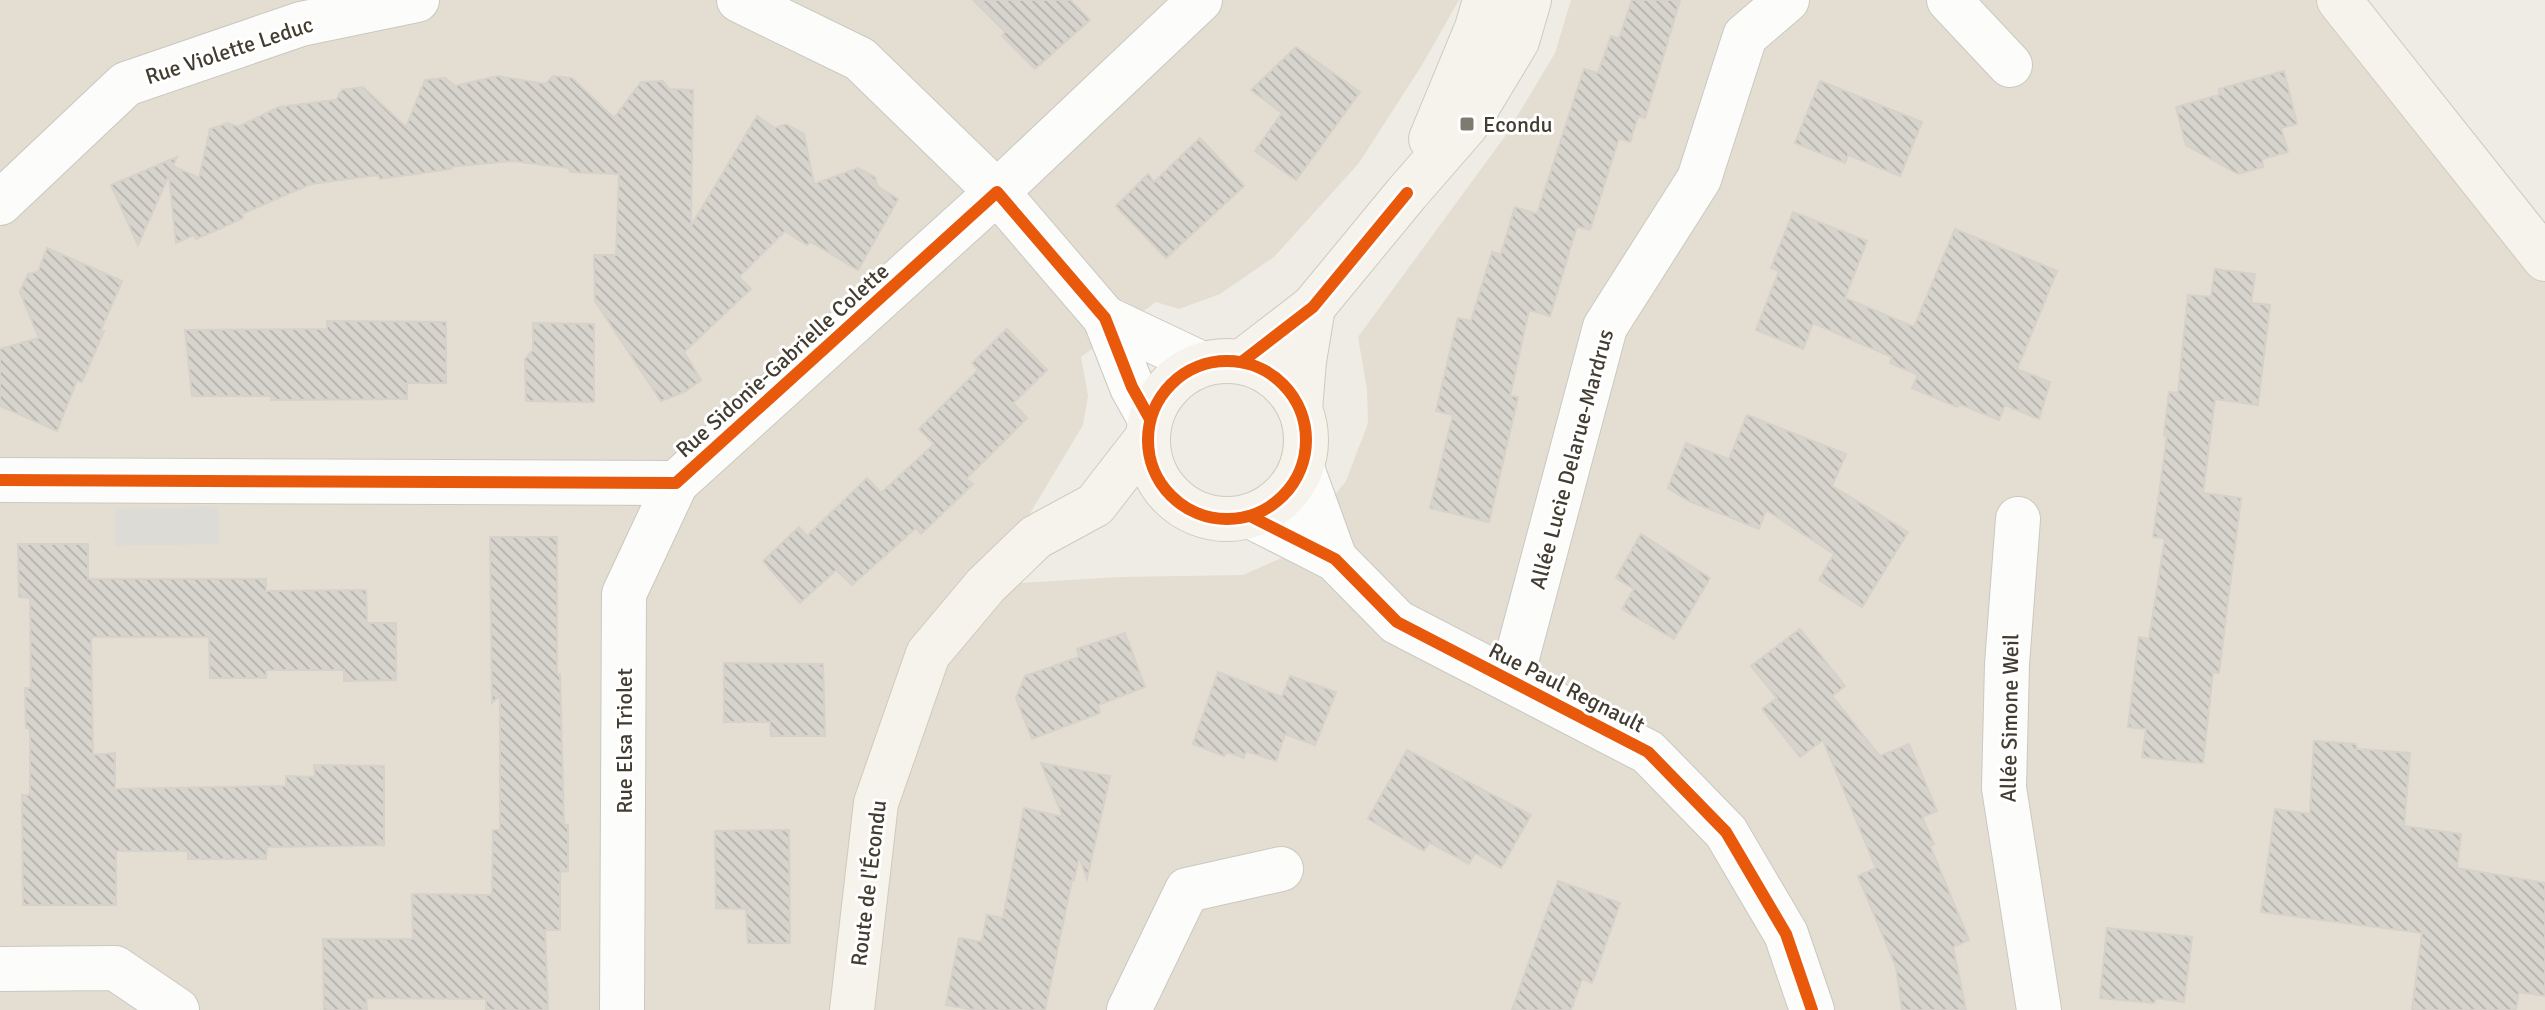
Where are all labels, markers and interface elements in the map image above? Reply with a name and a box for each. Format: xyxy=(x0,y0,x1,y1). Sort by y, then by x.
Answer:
street label: Rue Violette Leduc xyxy=(142,11,316,90)
place label: Econdu xyxy=(1483,111,1553,138)
marker: Econdu xyxy=(1458,115,1476,133)
street label: Rue Sidonie-Gabrielle Colette xyxy=(670,258,894,463)
street label: Allée Lucie Delarue-Mardrus xyxy=(1524,326,1619,592)
street label: Allée Simone Weil xyxy=(1995,633,2024,803)
street label: Rue Paul Regnault xyxy=(1484,636,1650,739)
street label: Rue Elsa Triolet xyxy=(611,668,638,814)
street label: Route de l'Écondu xyxy=(845,798,892,968)

